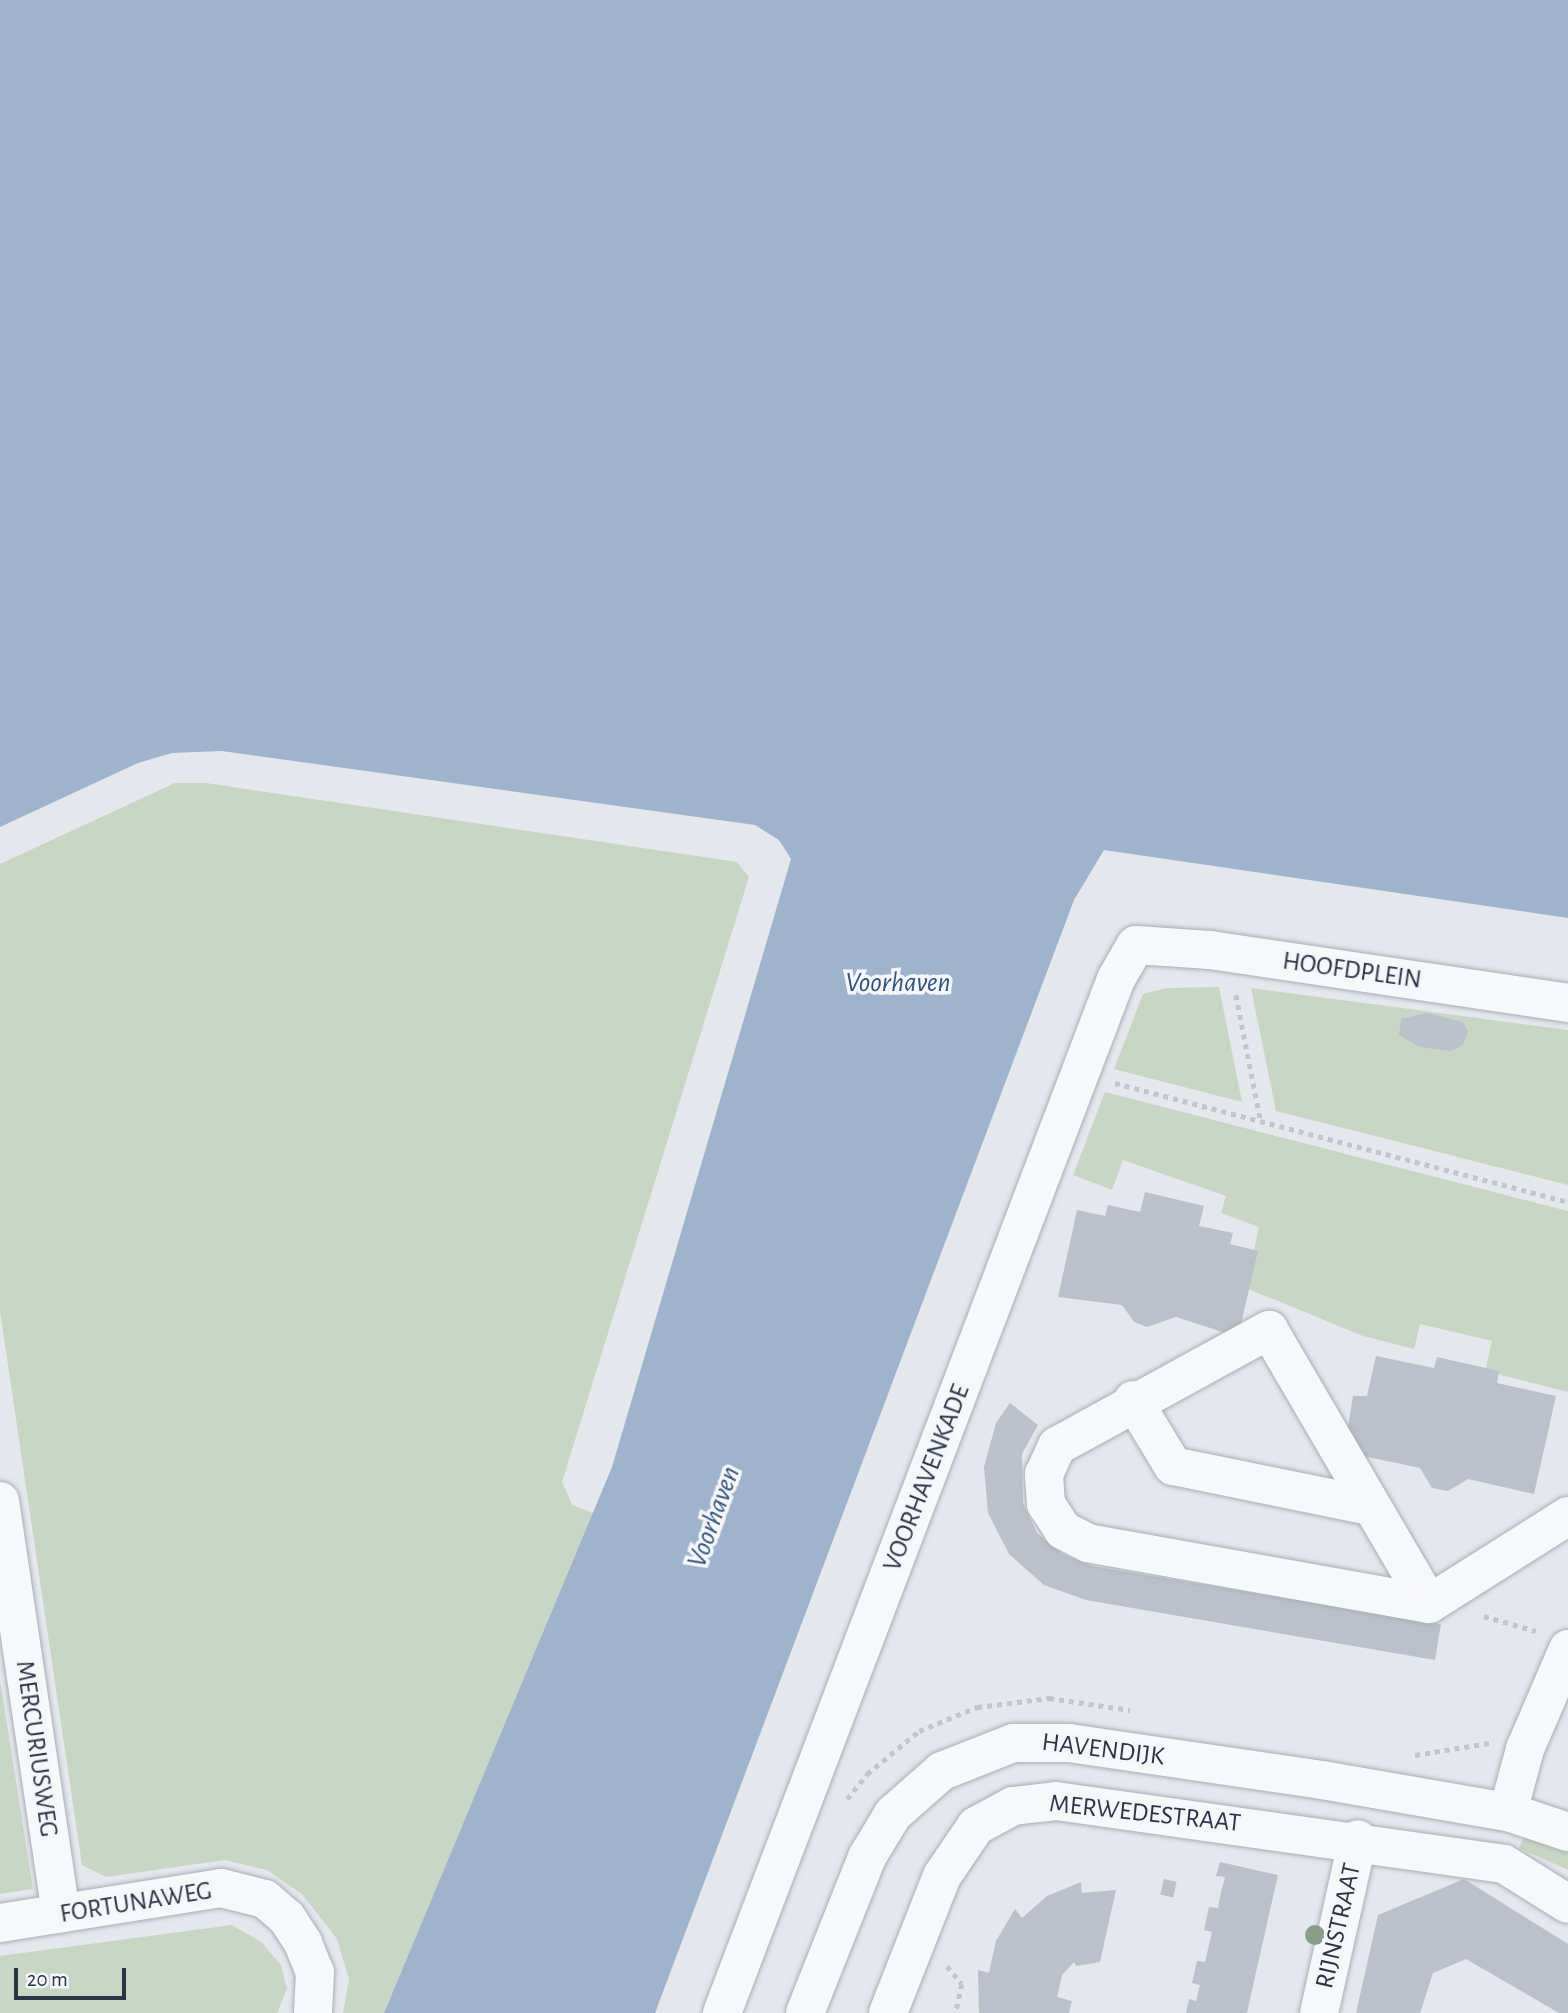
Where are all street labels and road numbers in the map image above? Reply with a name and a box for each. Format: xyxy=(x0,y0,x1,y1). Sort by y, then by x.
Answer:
street label: HOOFDPLEIN xyxy=(1280,946,1424,996)
street label: VOORHAVENKADE xyxy=(877,1380,977,1576)
street label: MERCURIUSWEG xyxy=(8,1659,64,1839)
street label: HAVENDIJK xyxy=(1040,1727,1166,1773)
street label: MERWEDESTRAAT xyxy=(1048,1788,1242,1840)
street label: RIJNSTRAAT xyxy=(1309,1860,1369,1992)
street label: FORTUNAWEG xyxy=(58,1876,214,1930)

